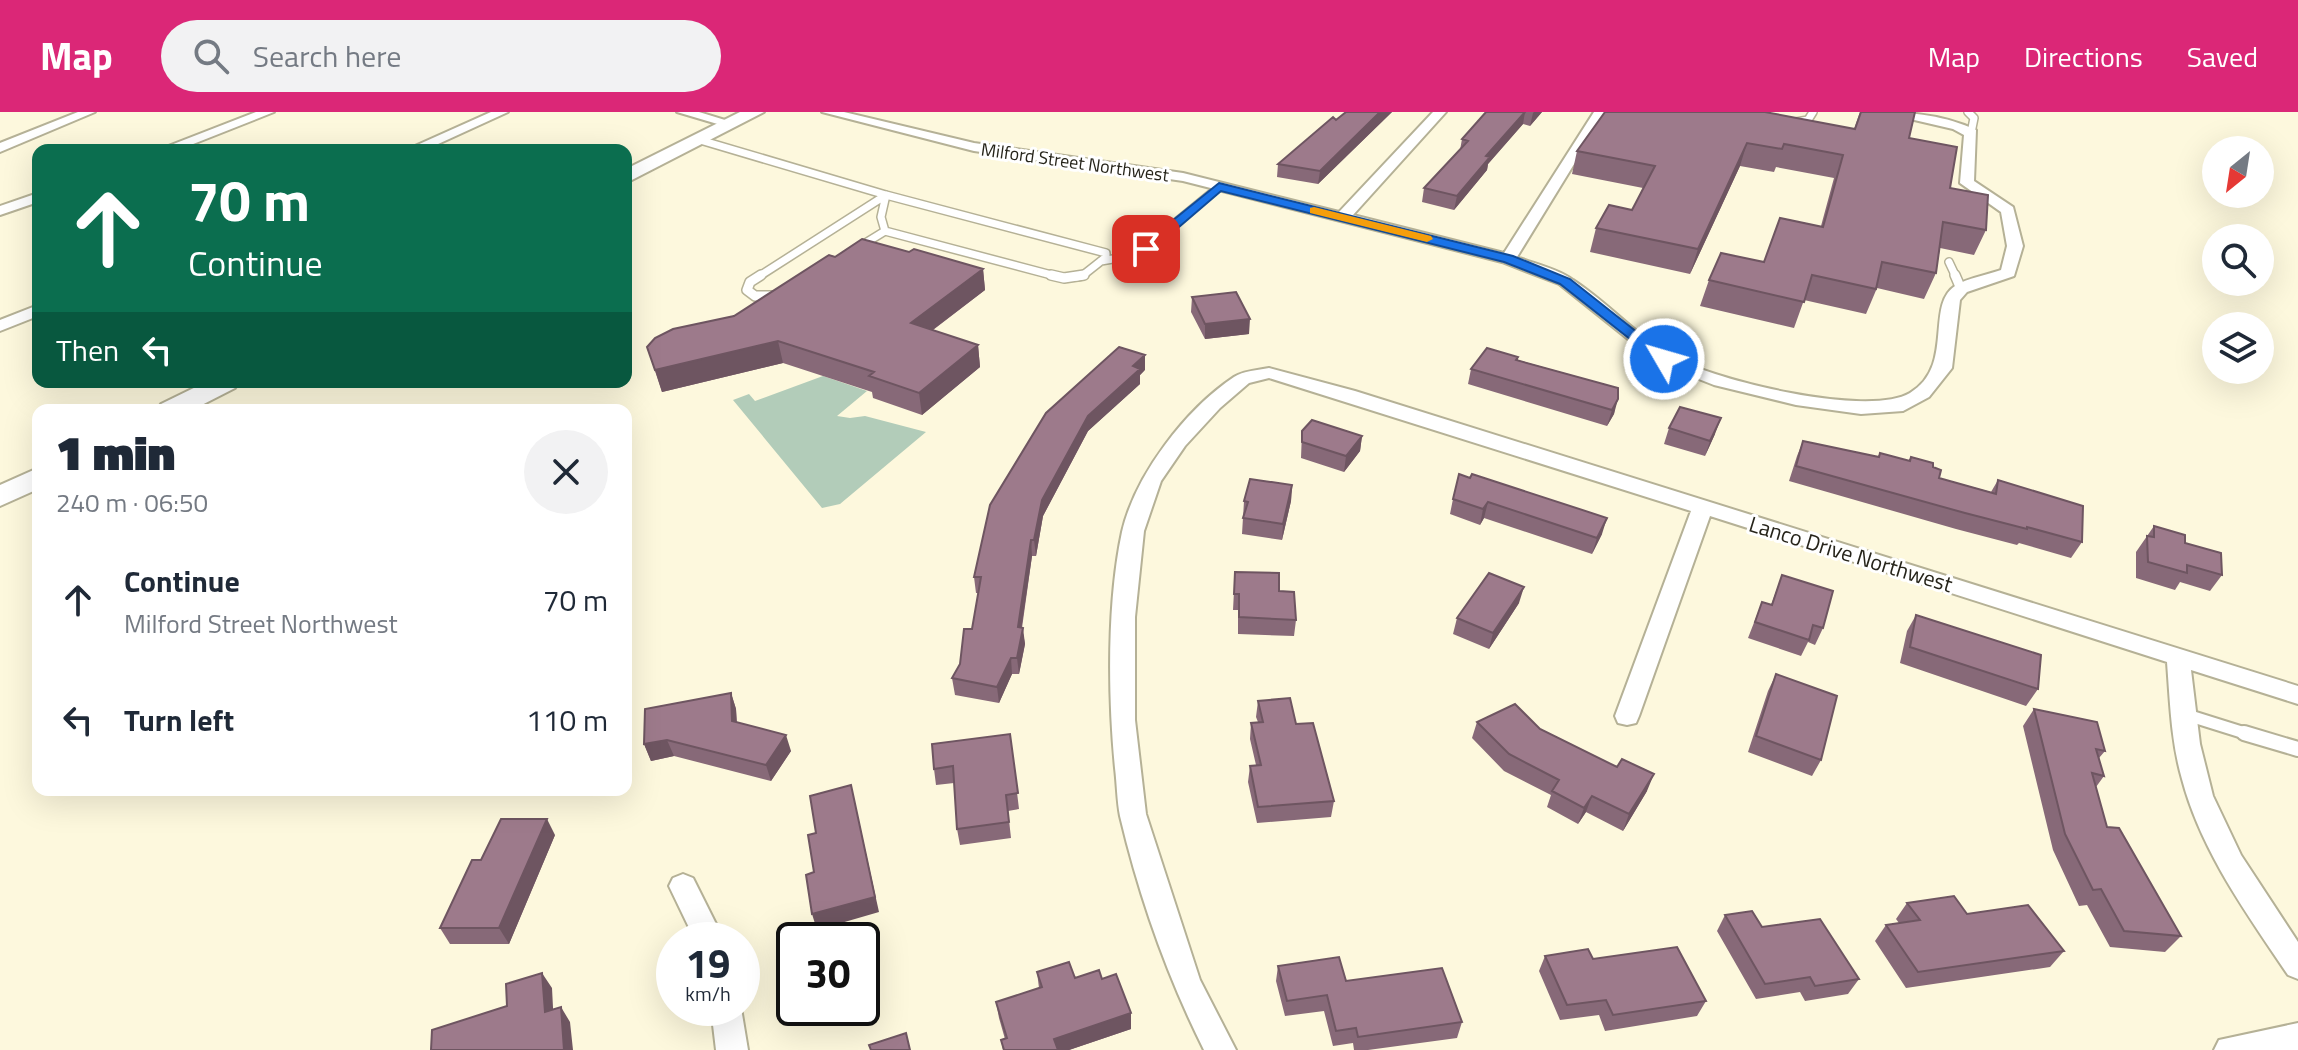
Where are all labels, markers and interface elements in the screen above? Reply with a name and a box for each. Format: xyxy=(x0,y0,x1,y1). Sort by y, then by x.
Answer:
search box xyxy=(161,20,721,92)
text: Map xyxy=(40,27,113,85)
text: Search here xyxy=(253,33,402,79)
icon: search xyxy=(189,34,233,78)
text: Map xyxy=(1928,35,1980,78)
text: Directions xyxy=(2024,35,2143,78)
text: Saved xyxy=(2187,35,2258,78)
street label: Milford Street Northwest xyxy=(979,135,1171,189)
north arrow xyxy=(2202,136,2274,208)
map controls xyxy=(2202,136,2274,384)
text: 70 m xyxy=(188,158,310,243)
icon: ahead xyxy=(56,176,160,280)
pin xyxy=(1112,215,1180,283)
button: search xyxy=(2202,224,2274,296)
icon: arrive xyxy=(1124,227,1168,271)
text: Continue xyxy=(188,235,323,290)
button: layers xyxy=(2202,312,2274,384)
position arrow xyxy=(1622,317,1706,401)
text: Then xyxy=(56,327,119,373)
icon: left xyxy=(135,328,179,372)
text: 1 min xyxy=(56,416,175,489)
button: close xyxy=(524,430,608,514)
text: 240 m · 06:50 xyxy=(56,483,208,522)
street label: Lanco Drive Northwest xyxy=(1745,507,1957,601)
text: Continue xyxy=(124,558,240,604)
text: 70 m xyxy=(543,577,608,623)
icon: ahead xyxy=(56,578,100,622)
text: Milford Street Northwest xyxy=(124,604,398,643)
text: Turn left xyxy=(124,697,234,743)
text: 110 m xyxy=(526,697,608,743)
icon: left xyxy=(56,698,100,742)
speed limit sign: 30 xyxy=(776,922,880,1026)
text: 19 xyxy=(686,933,730,994)
text: km/h xyxy=(685,978,731,1009)

